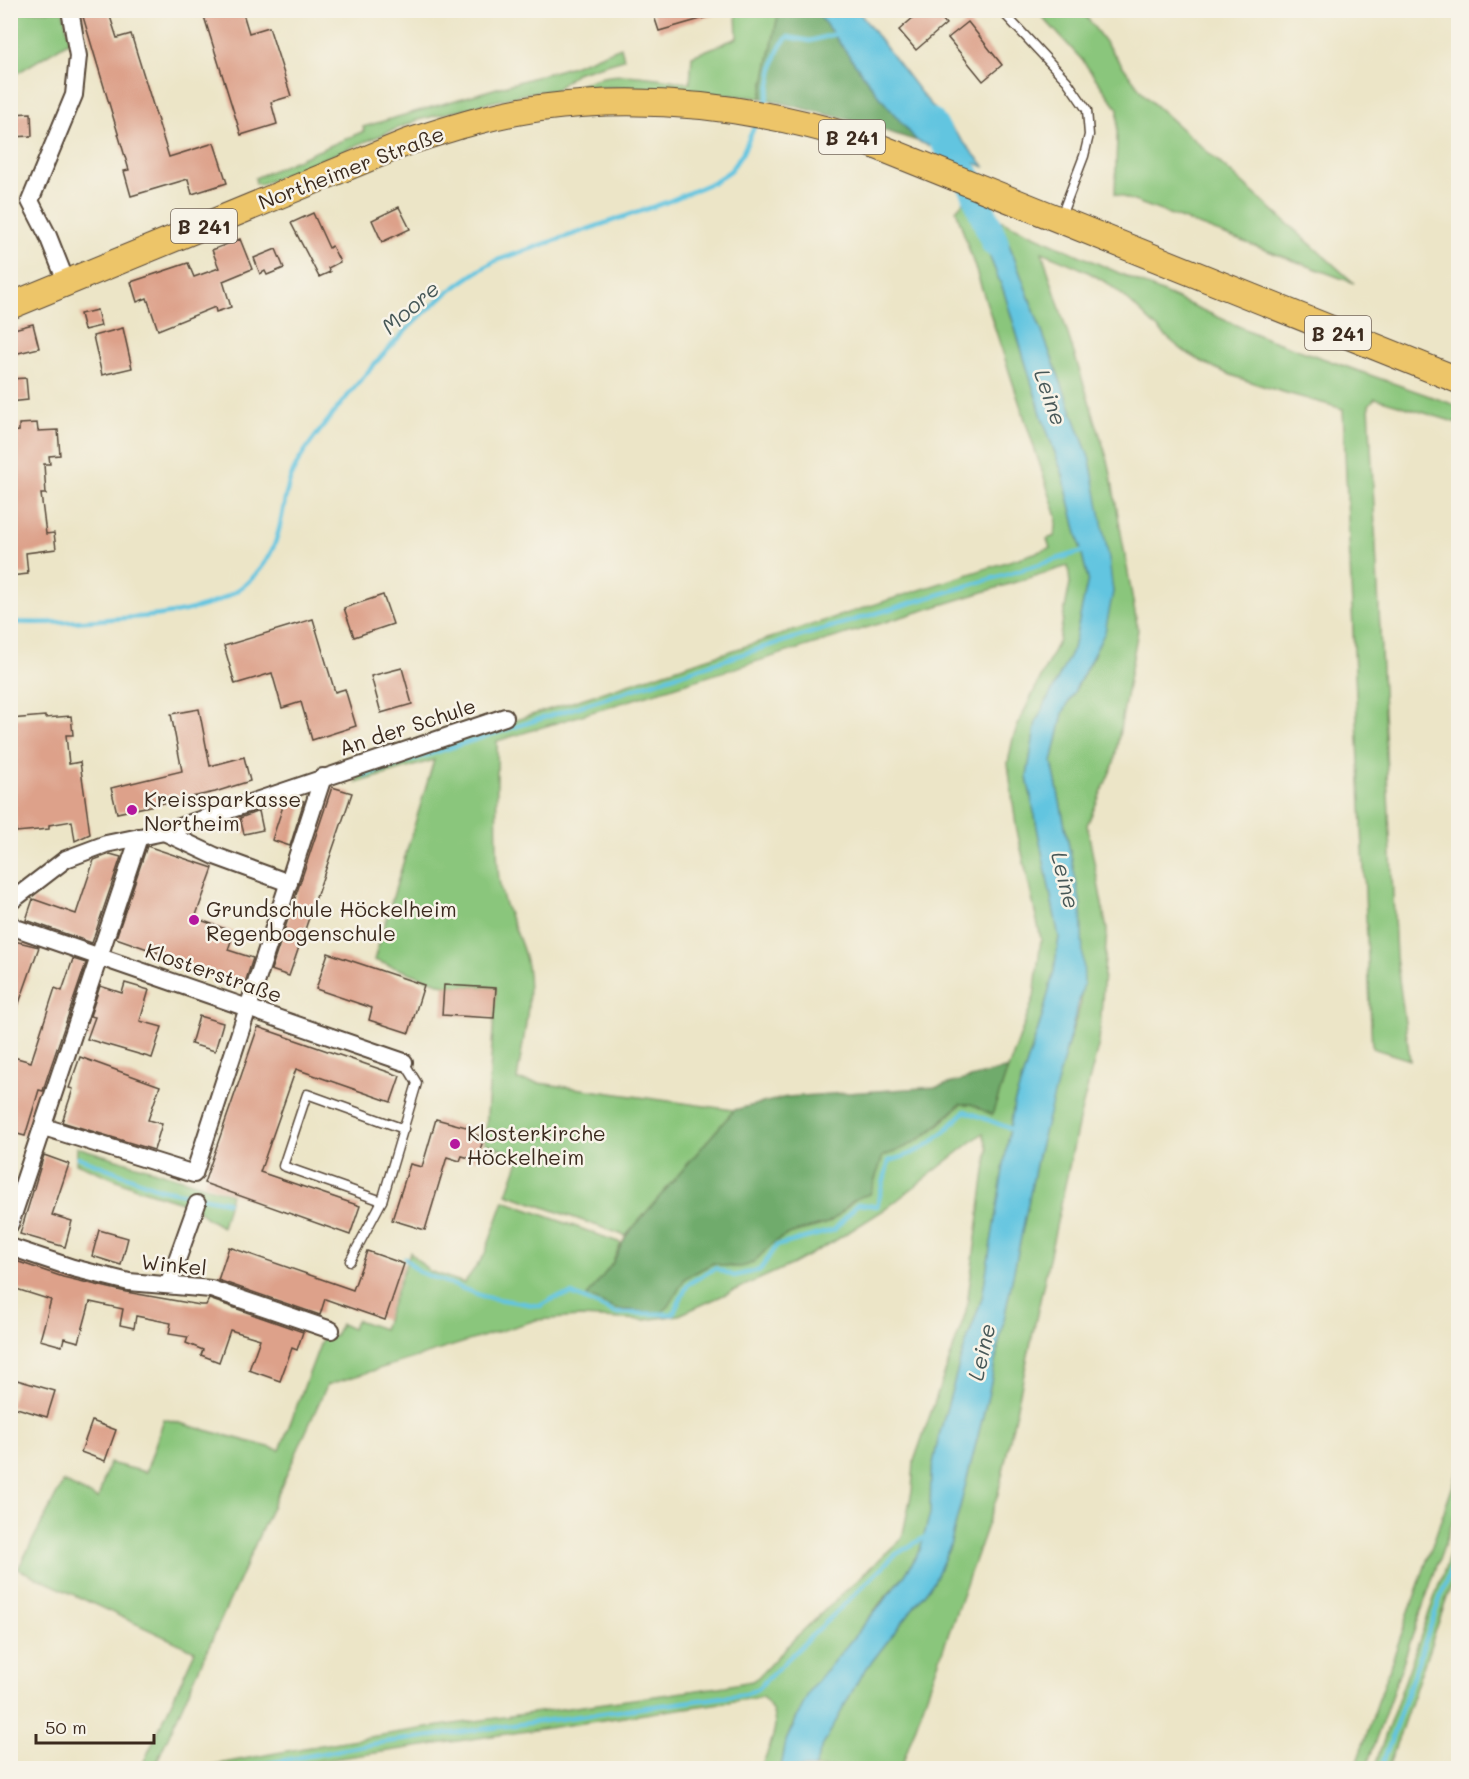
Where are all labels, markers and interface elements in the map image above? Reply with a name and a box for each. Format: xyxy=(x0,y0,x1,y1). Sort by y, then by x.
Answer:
street label: Northeimer Straße xyxy=(254,119,448,215)
road number: B 241 xyxy=(819,120,885,154)
road number: B 241 xyxy=(171,209,237,243)
water label: Moore xyxy=(375,274,445,340)
road number: B 241 xyxy=(1305,316,1371,350)
water label: Leine xyxy=(1028,365,1074,429)
street label: An der Schule xyxy=(335,691,479,761)
place label: Kreissparkasse Northeim xyxy=(144,785,301,836)
marker: Kreissparkasse Northeim xyxy=(125,803,139,817)
water label: Leine xyxy=(1045,848,1087,912)
place label: Grundschule Höckelheim Regenbogenschule xyxy=(206,895,457,946)
marker: Grundschule Höckelheim Regenbogenschule xyxy=(187,913,201,927)
street label: Klosterstraße xyxy=(142,936,286,1008)
place label: Klosterkirche Höckelheim xyxy=(467,1119,606,1170)
marker: Klosterkirche Höckelheim xyxy=(448,1137,462,1151)
street label: Winkel xyxy=(140,1247,208,1281)
water label: Leine xyxy=(960,1321,1002,1383)
scale bar xyxy=(36,1707,154,1745)
text: 50 m xyxy=(45,1715,87,1739)

